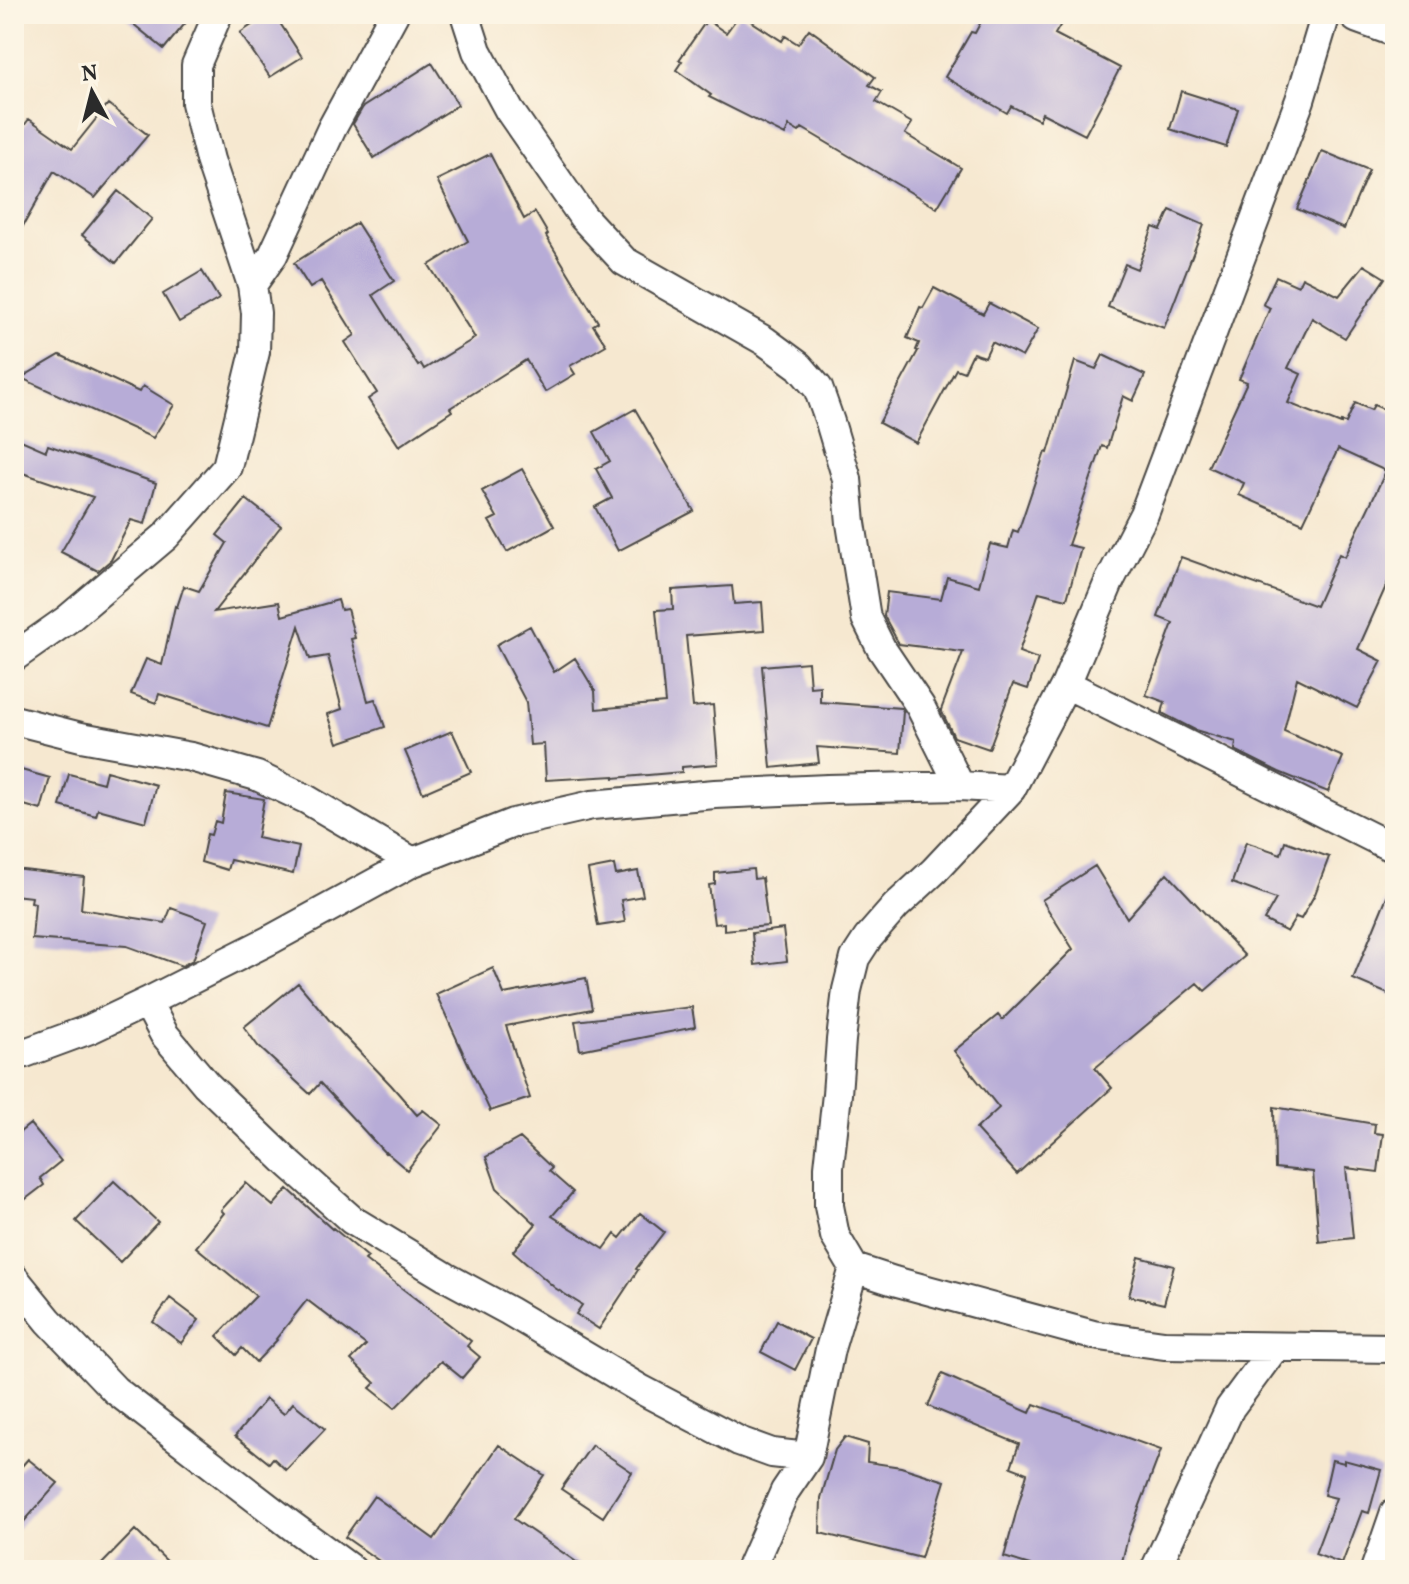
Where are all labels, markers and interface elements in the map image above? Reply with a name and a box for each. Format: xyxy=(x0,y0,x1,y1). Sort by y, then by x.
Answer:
north arrow xyxy=(52,52,132,132)
text: N xyxy=(80,58,100,91)

